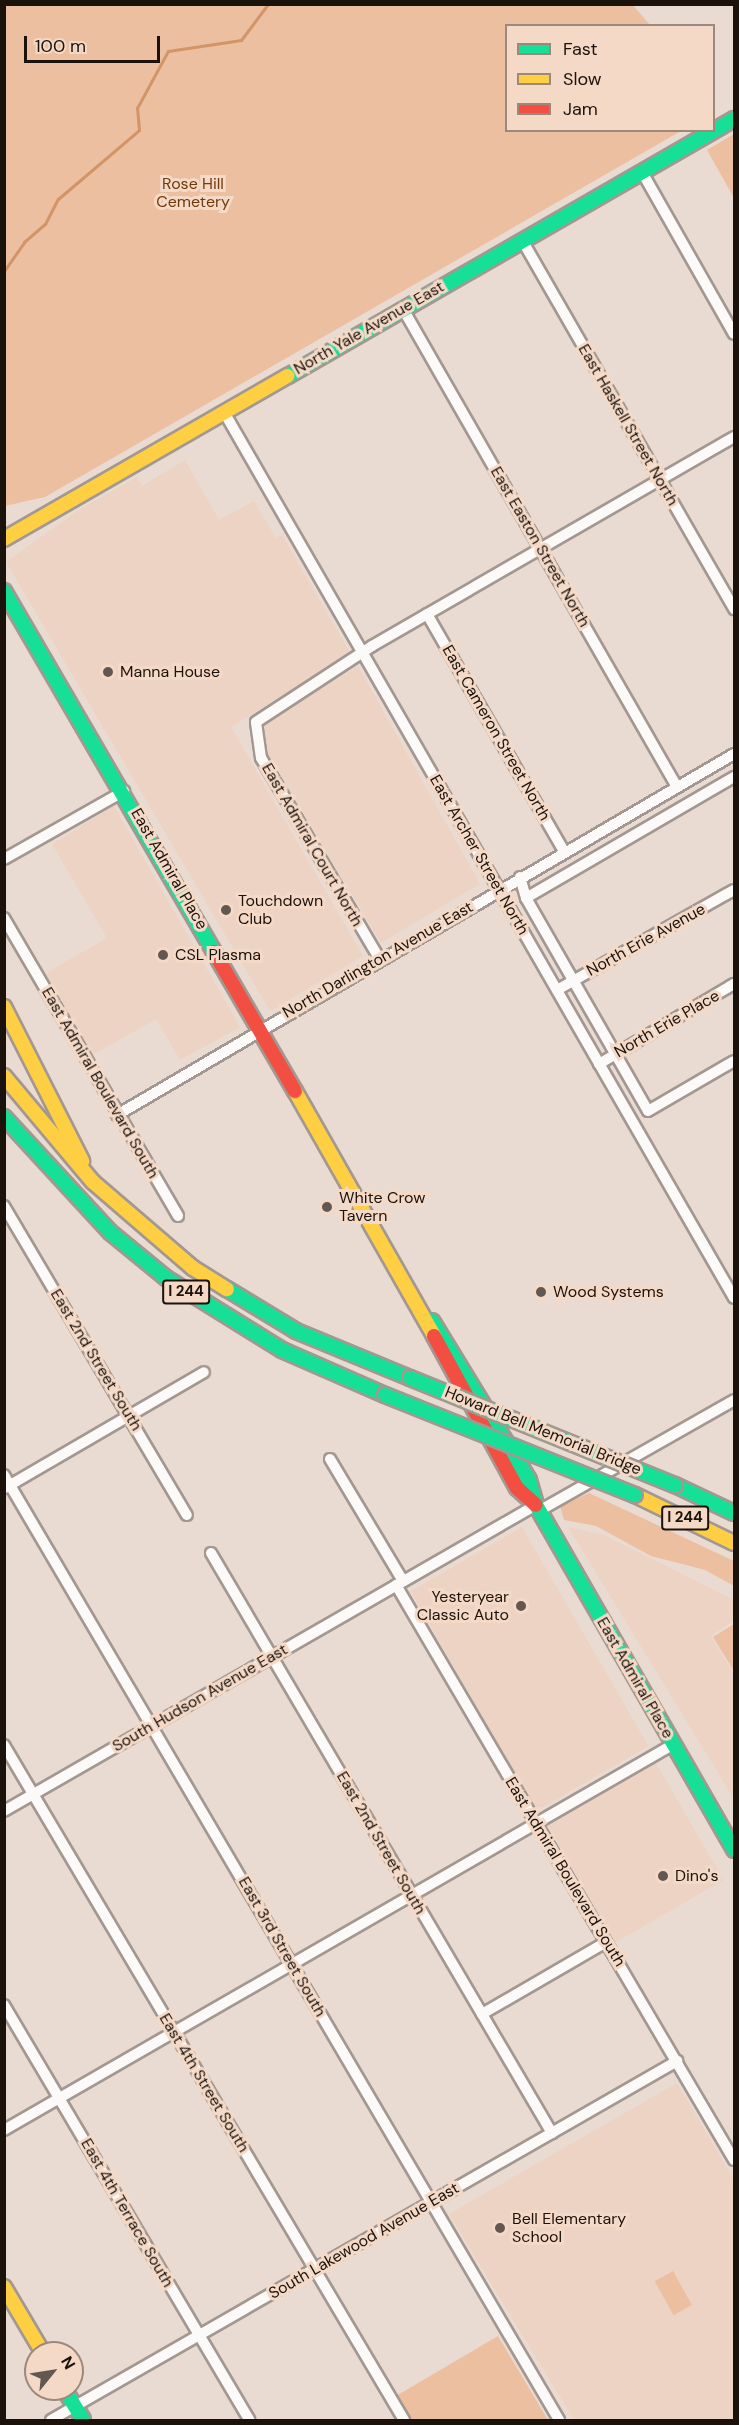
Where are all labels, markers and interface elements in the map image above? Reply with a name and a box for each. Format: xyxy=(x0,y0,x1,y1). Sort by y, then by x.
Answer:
scale bar xyxy=(27,24,164,62)
legend xyxy=(505,24,715,132)
text: 100 m xyxy=(35,34,86,58)
text: Fast xyxy=(563,37,598,61)
text: Slow xyxy=(563,67,602,91)
text: Jam xyxy=(563,97,598,121)
park label: Rose Hill Cemetery xyxy=(156,174,230,212)
street label: North Yale Avenue East xyxy=(290,277,448,379)
street label: East Haskell Street North xyxy=(574,341,682,509)
street label: East Easton Street North xyxy=(486,463,594,631)
street label: East Cameron Street North xyxy=(438,642,554,824)
place label: Manna House xyxy=(120,662,220,682)
marker: Manna House xyxy=(101,665,115,679)
street label: East Admiral Court North xyxy=(257,760,367,930)
street label: East Archer Street North xyxy=(425,772,533,938)
street label: East Admiral Place xyxy=(127,805,211,933)
place label: Touchdown Club xyxy=(238,891,323,929)
street label: North Darlington Avenue East xyxy=(279,898,477,1022)
street label: North Erie Avenue xyxy=(583,899,709,981)
marker: Touchdown Club xyxy=(219,903,233,917)
place label: CSL Plasma xyxy=(175,945,261,965)
marker: CSL Plasma xyxy=(156,948,170,962)
street label: East Admiral Boulevard South xyxy=(37,984,163,1182)
street label: North Erie Place xyxy=(611,986,723,1062)
place label: White Crow Tavern xyxy=(339,1188,425,1226)
marker: White Crow Tavern xyxy=(320,1200,334,1214)
road number: I 244 xyxy=(162,1280,210,1304)
place label: Wood Systems xyxy=(553,1282,664,1302)
marker: Wood Systems xyxy=(534,1285,548,1299)
street label: East 2nd Street South xyxy=(46,1286,146,1434)
street label: Howard Bell Memorial Bridge xyxy=(442,1383,644,1479)
road number: I 244 xyxy=(661,1506,709,1530)
place label: Yesteryear Classic Auto xyxy=(417,1587,509,1625)
marker: Yesteryear Classic Auto xyxy=(514,1599,528,1613)
street label: East Admiral Place xyxy=(593,1614,677,1742)
street label: South Hudson Avenue East xyxy=(109,1640,291,1756)
street label: East 2nd Street South xyxy=(332,1768,430,1918)
street label: East Admiral Boulevard South xyxy=(501,1774,629,1970)
place label: Dino's xyxy=(675,1866,718,1886)
marker: Dino's xyxy=(656,1869,670,1883)
street label: East 3rd Street South xyxy=(234,1874,330,2020)
street label: East 4th Street South xyxy=(155,2010,253,2156)
street label: East 4th Terrace South xyxy=(77,2135,177,2291)
street label: South Lakewood Avenue East xyxy=(265,2179,463,2303)
place label: Bell Elementary School xyxy=(512,2209,626,2247)
marker: Bell Elementary School xyxy=(493,2221,507,2235)
north arrow xyxy=(24,2341,84,2401)
text: N xyxy=(56,2352,80,2373)

